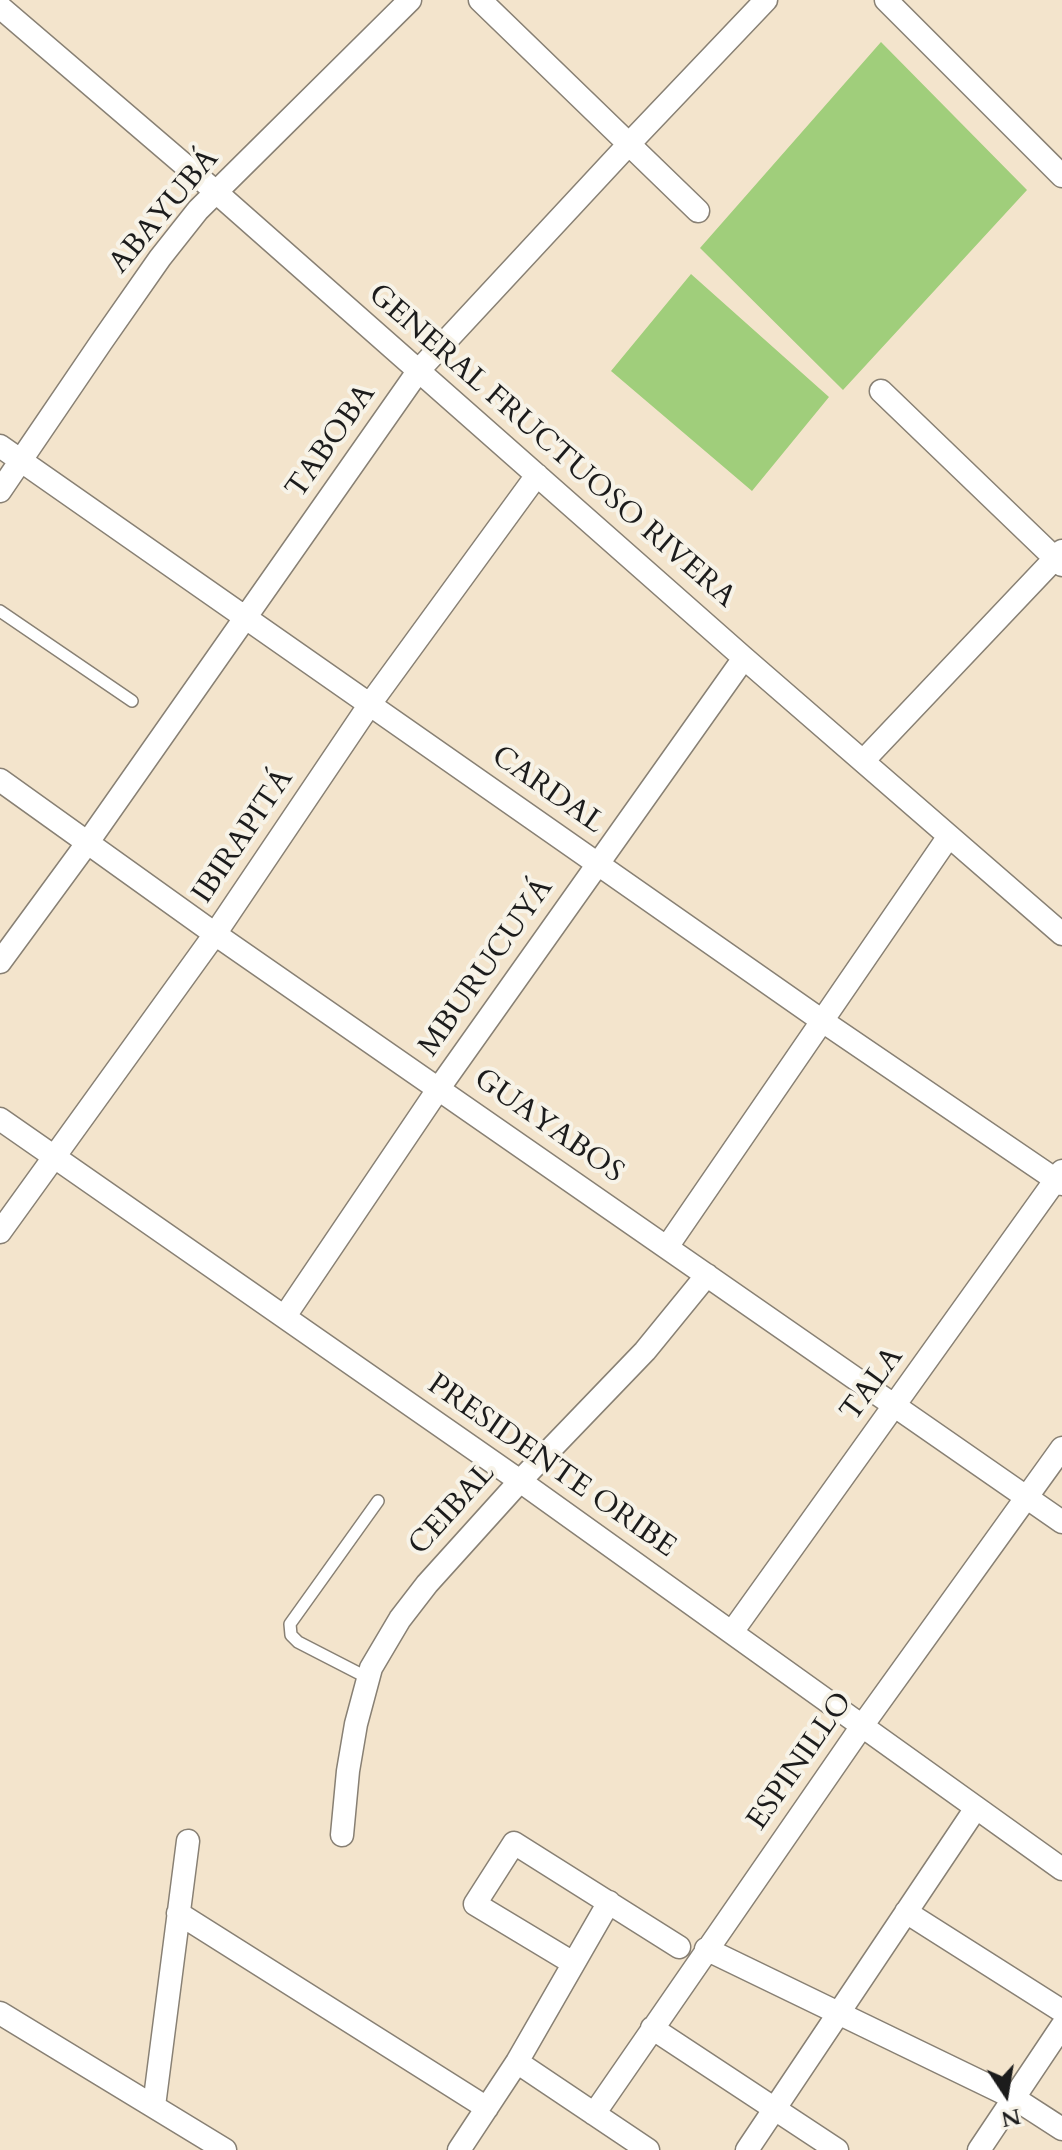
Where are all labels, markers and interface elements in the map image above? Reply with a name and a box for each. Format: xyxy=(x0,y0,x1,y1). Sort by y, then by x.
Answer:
street label: ABAYUBÁ xyxy=(102,142,228,282)
street label: GENERAL FRUCTUOSO RIVERA xyxy=(360,278,742,616)
street label: TABOBA xyxy=(280,378,384,506)
street label: CARDAL xyxy=(484,739,610,843)
street label: IBIRAPITÁ xyxy=(186,763,302,911)
street label: MBURUCUYÁ xyxy=(412,872,562,1064)
street label: GUAYABOS xyxy=(466,1062,630,1192)
street label: TALA xyxy=(834,1341,912,1429)
street label: PRESIDENTE ORIBE xyxy=(420,1368,682,1566)
street label: CEIBAL xyxy=(402,1456,504,1564)
street label: ESPINILLO xyxy=(740,1686,862,1838)
north arrow xyxy=(966,2054,1046,2134)
text: N xyxy=(999,2101,1023,2134)

